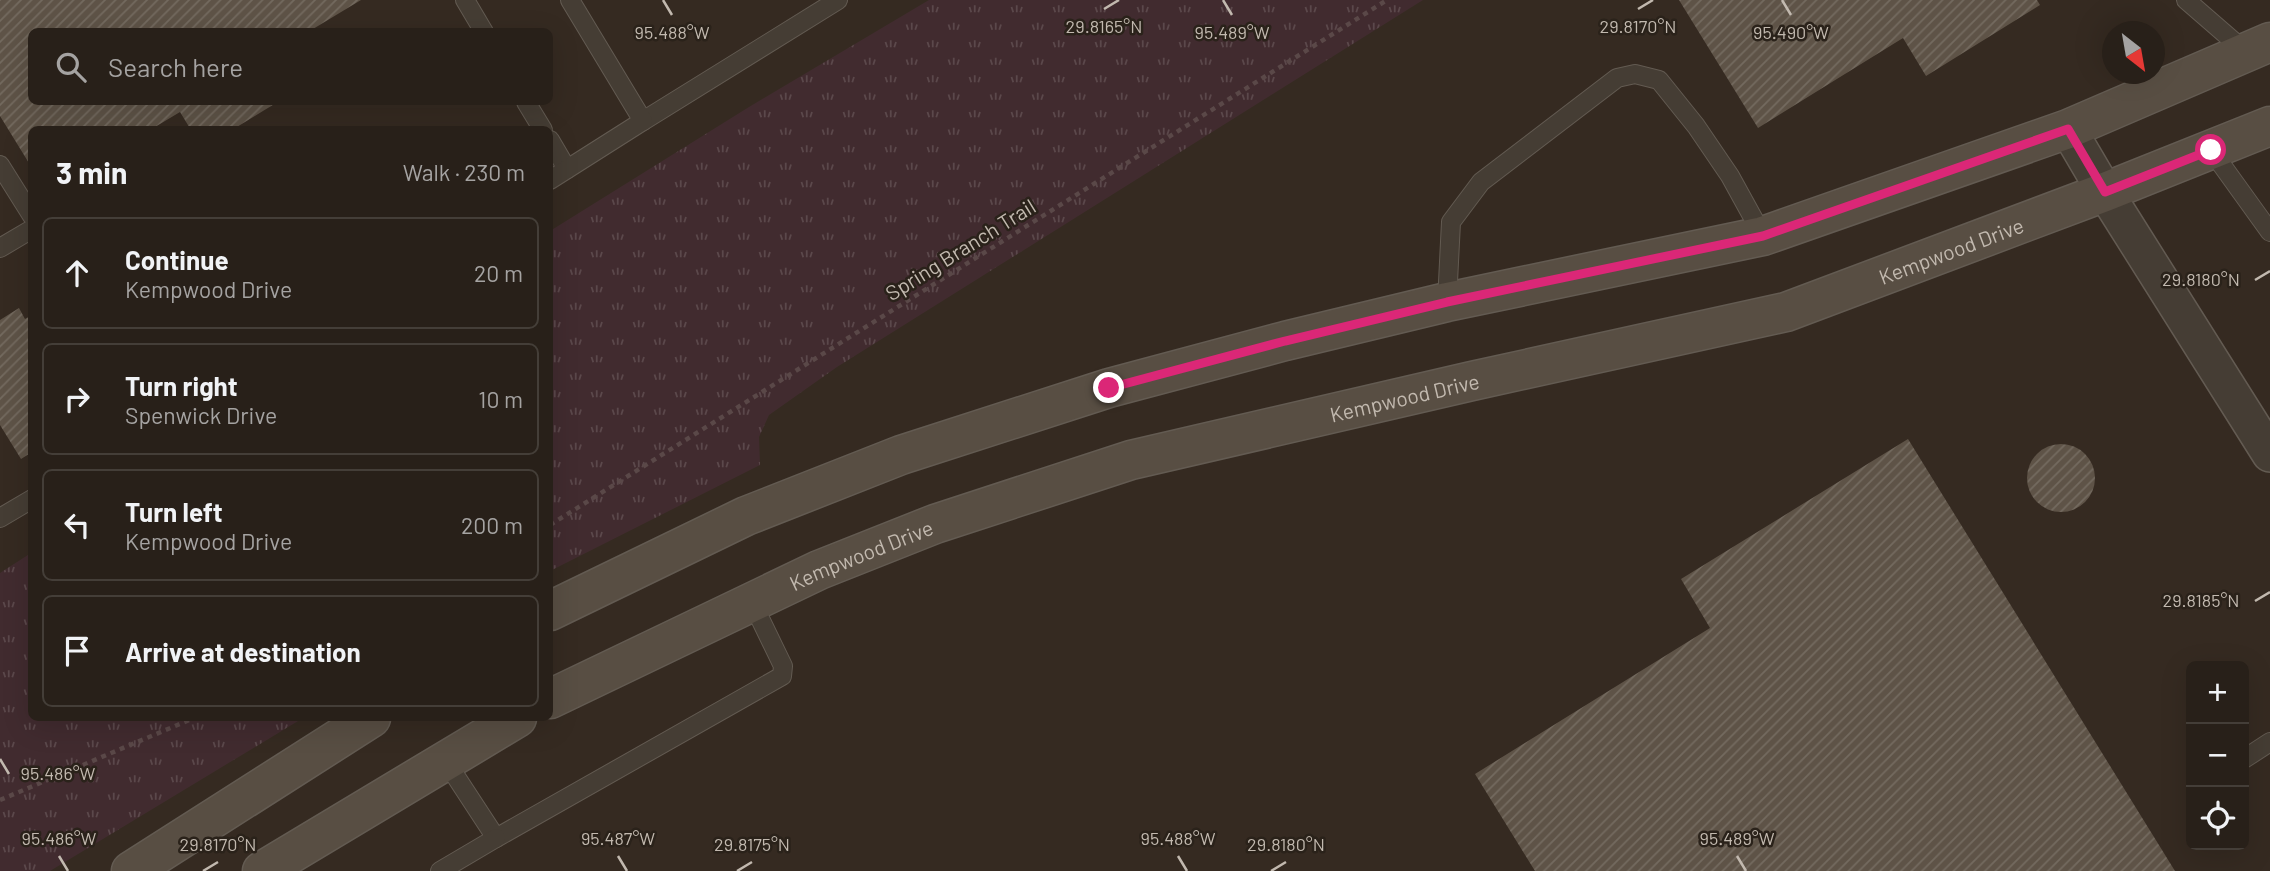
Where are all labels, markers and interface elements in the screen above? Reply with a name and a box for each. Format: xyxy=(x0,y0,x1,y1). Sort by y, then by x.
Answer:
text: 29.8165°N xyxy=(1066,15,1142,37)
text: 29.8170°N xyxy=(1600,15,1676,37)
text: 95.488°W xyxy=(635,21,710,43)
text: 95.489°W xyxy=(1195,21,1270,43)
text: 95.490°W xyxy=(1753,21,1829,43)
north arrow xyxy=(2102,21,2165,84)
search box xyxy=(28,28,553,105)
icon: search xyxy=(52,48,90,86)
text: Search here xyxy=(108,51,243,82)
route start xyxy=(2195,134,2226,165)
text: 3 min xyxy=(56,154,127,190)
text: Walk · 230 m xyxy=(403,158,525,186)
street label: Spring Branch Trail xyxy=(880,193,1040,305)
street label: Kempwood Drive xyxy=(1875,211,2027,289)
text: Continue xyxy=(125,244,229,275)
icon: ahead xyxy=(58,254,96,292)
text: 20 m xyxy=(474,259,523,287)
text: 29.8180°N xyxy=(2162,268,2240,290)
text: Kempwood Drive xyxy=(125,275,292,303)
street label: Kempwood Drive xyxy=(1327,367,1482,426)
text: Turn right xyxy=(125,370,238,401)
route end xyxy=(1093,372,1124,403)
icon: right xyxy=(58,380,96,418)
text: 10 m xyxy=(478,385,523,413)
text: Spenwick Drive xyxy=(125,401,277,429)
text: Turn left xyxy=(125,496,223,527)
icon: left xyxy=(58,506,96,544)
text: 200 m xyxy=(461,511,523,539)
street label: Kempwood Drive xyxy=(785,514,936,595)
text: Kempwood Drive xyxy=(125,527,292,555)
text: 29.8185°N xyxy=(2163,589,2239,611)
icon: arrive xyxy=(58,632,96,670)
text: Arrive at destination xyxy=(125,636,361,667)
map controls xyxy=(2186,661,2249,850)
button: + xyxy=(2186,661,2249,724)
button: − xyxy=(2186,724,2249,787)
text: 95.486°W xyxy=(21,762,96,784)
button: locate xyxy=(2186,787,2249,850)
text: 95.486°W xyxy=(22,827,97,849)
text: 95.487°W xyxy=(581,827,655,849)
text: 95.488°W xyxy=(1141,827,1216,849)
text: 95.489°W xyxy=(1700,827,1775,849)
text: 29.8170°N xyxy=(180,833,256,855)
text: 29.8175°N xyxy=(714,833,790,855)
text: 29.8180°N xyxy=(1247,833,1325,855)

